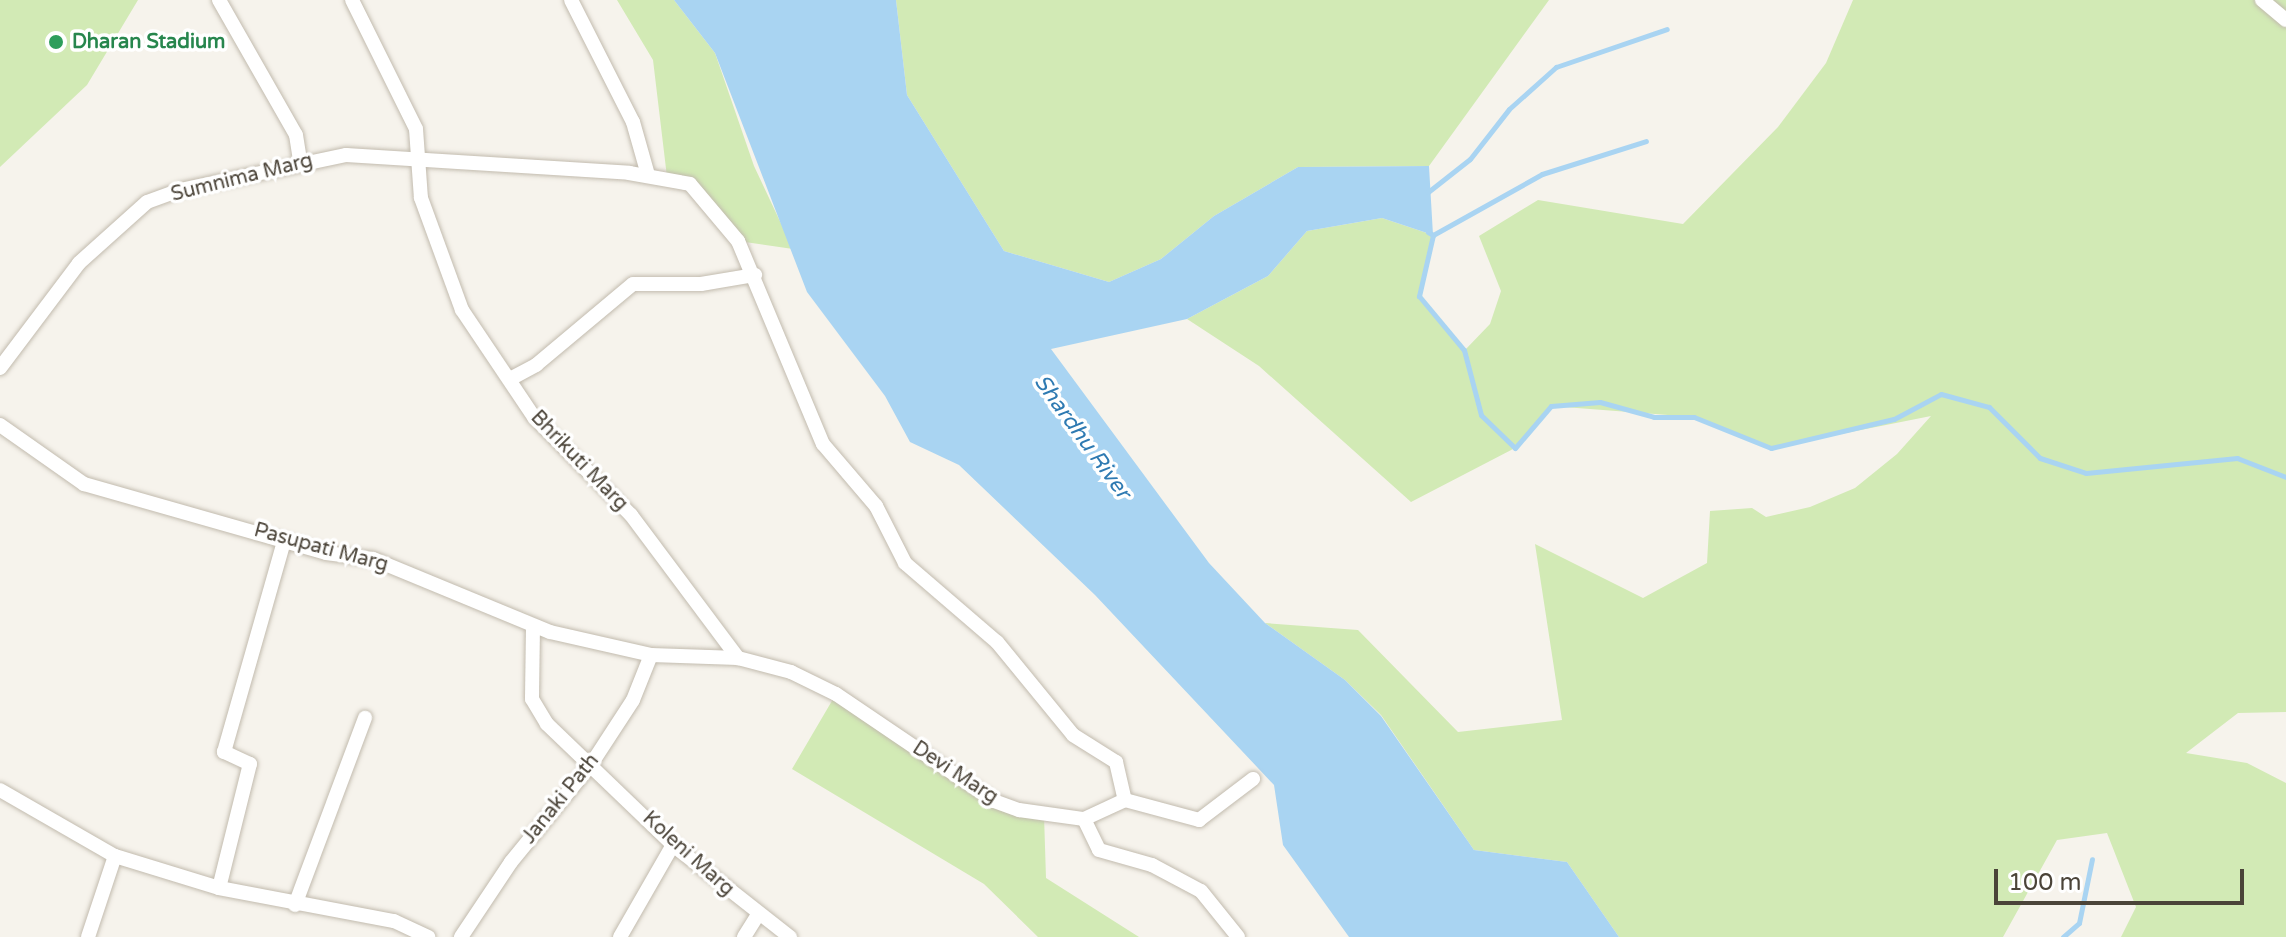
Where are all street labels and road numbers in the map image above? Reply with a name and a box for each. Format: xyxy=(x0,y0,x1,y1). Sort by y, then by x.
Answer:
street label: Sumnima Marg xyxy=(169,149,315,207)
street label: Bhrikuti Marg xyxy=(525,406,633,516)
street label: Pasupati Marg xyxy=(251,519,391,577)
street label: Devi Marg xyxy=(908,736,1002,810)
street label: Janaki Path xyxy=(517,749,605,849)
street label: Koleni Marg xyxy=(637,807,739,901)

